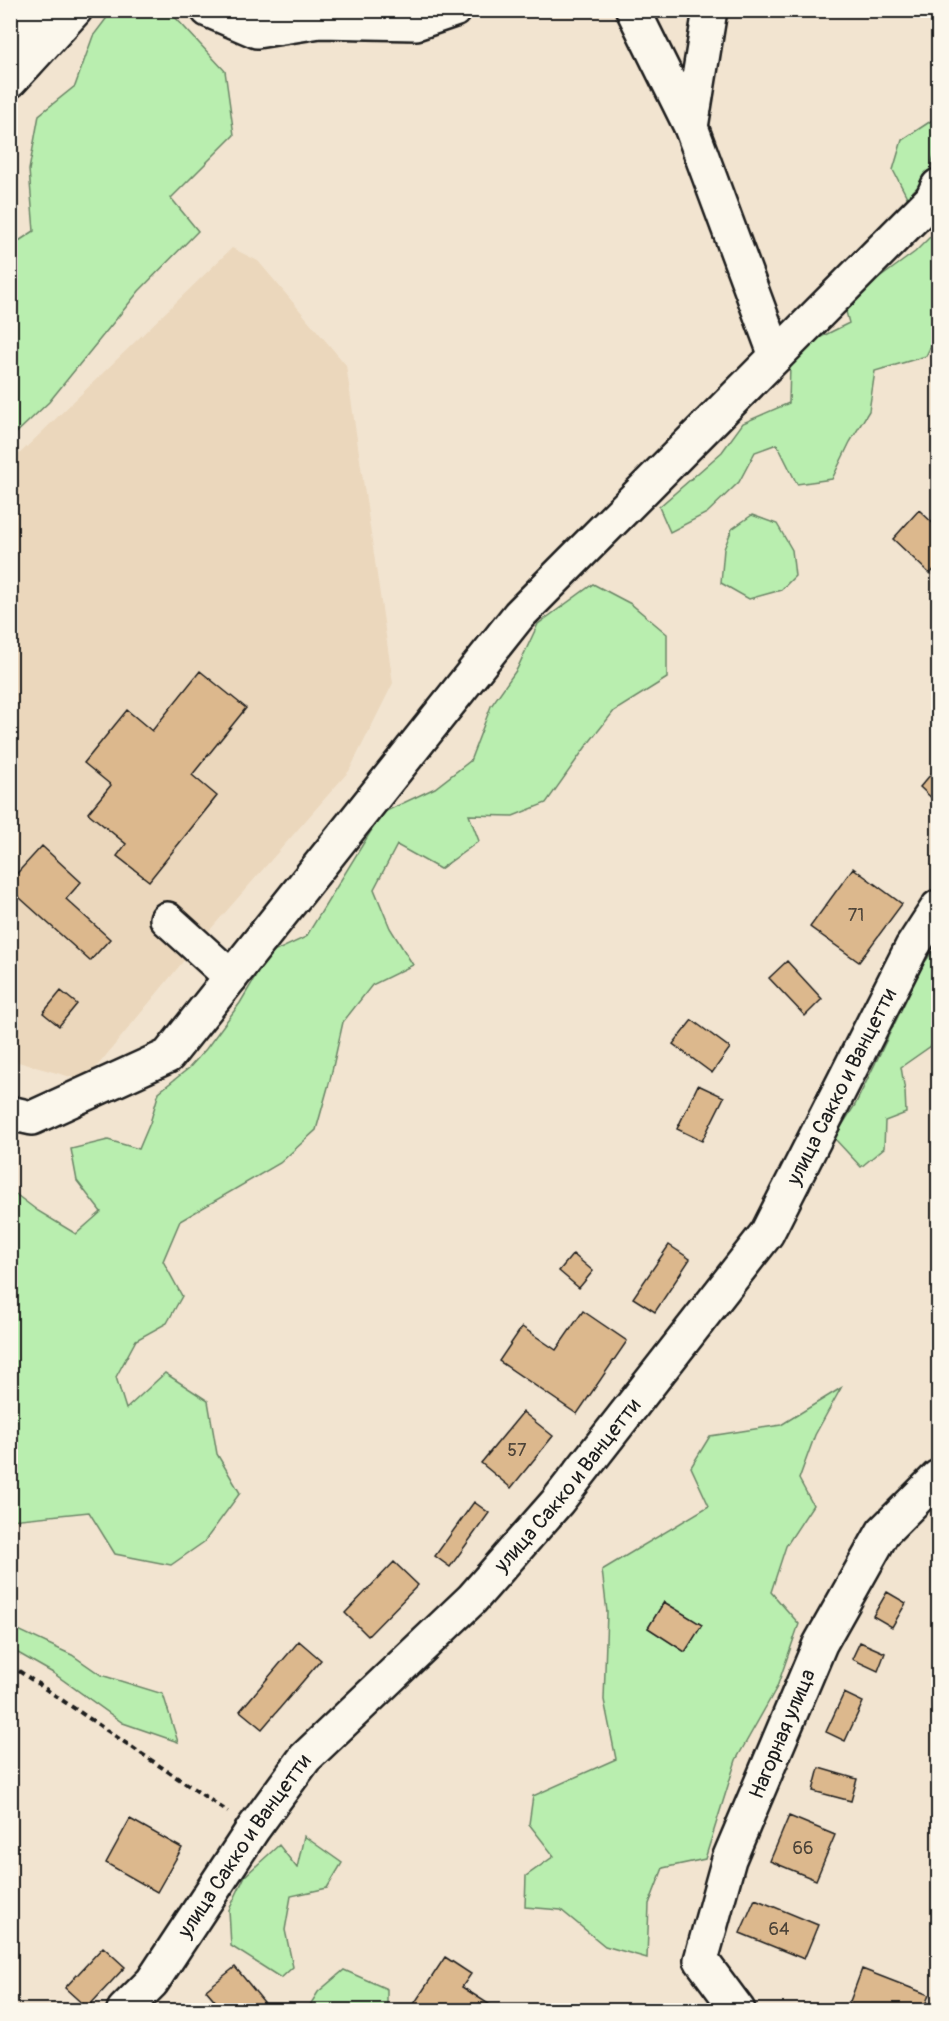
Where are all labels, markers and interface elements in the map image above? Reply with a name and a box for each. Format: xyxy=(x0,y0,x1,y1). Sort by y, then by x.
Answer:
house number: 71 xyxy=(848,904,864,927)
street label: улица Сакко и Ванцетти xyxy=(780,984,902,1190)
street label: улица Сакко и Ванцетти xyxy=(487,1393,646,1579)
house number: 57 xyxy=(507,1439,527,1462)
street label: Нагорная улица xyxy=(743,1665,821,1803)
street label: улица Сакко и Ванцетти xyxy=(171,1749,317,1944)
house number: 66 xyxy=(793,1837,813,1860)
house number: 64 xyxy=(769,1918,790,1941)

